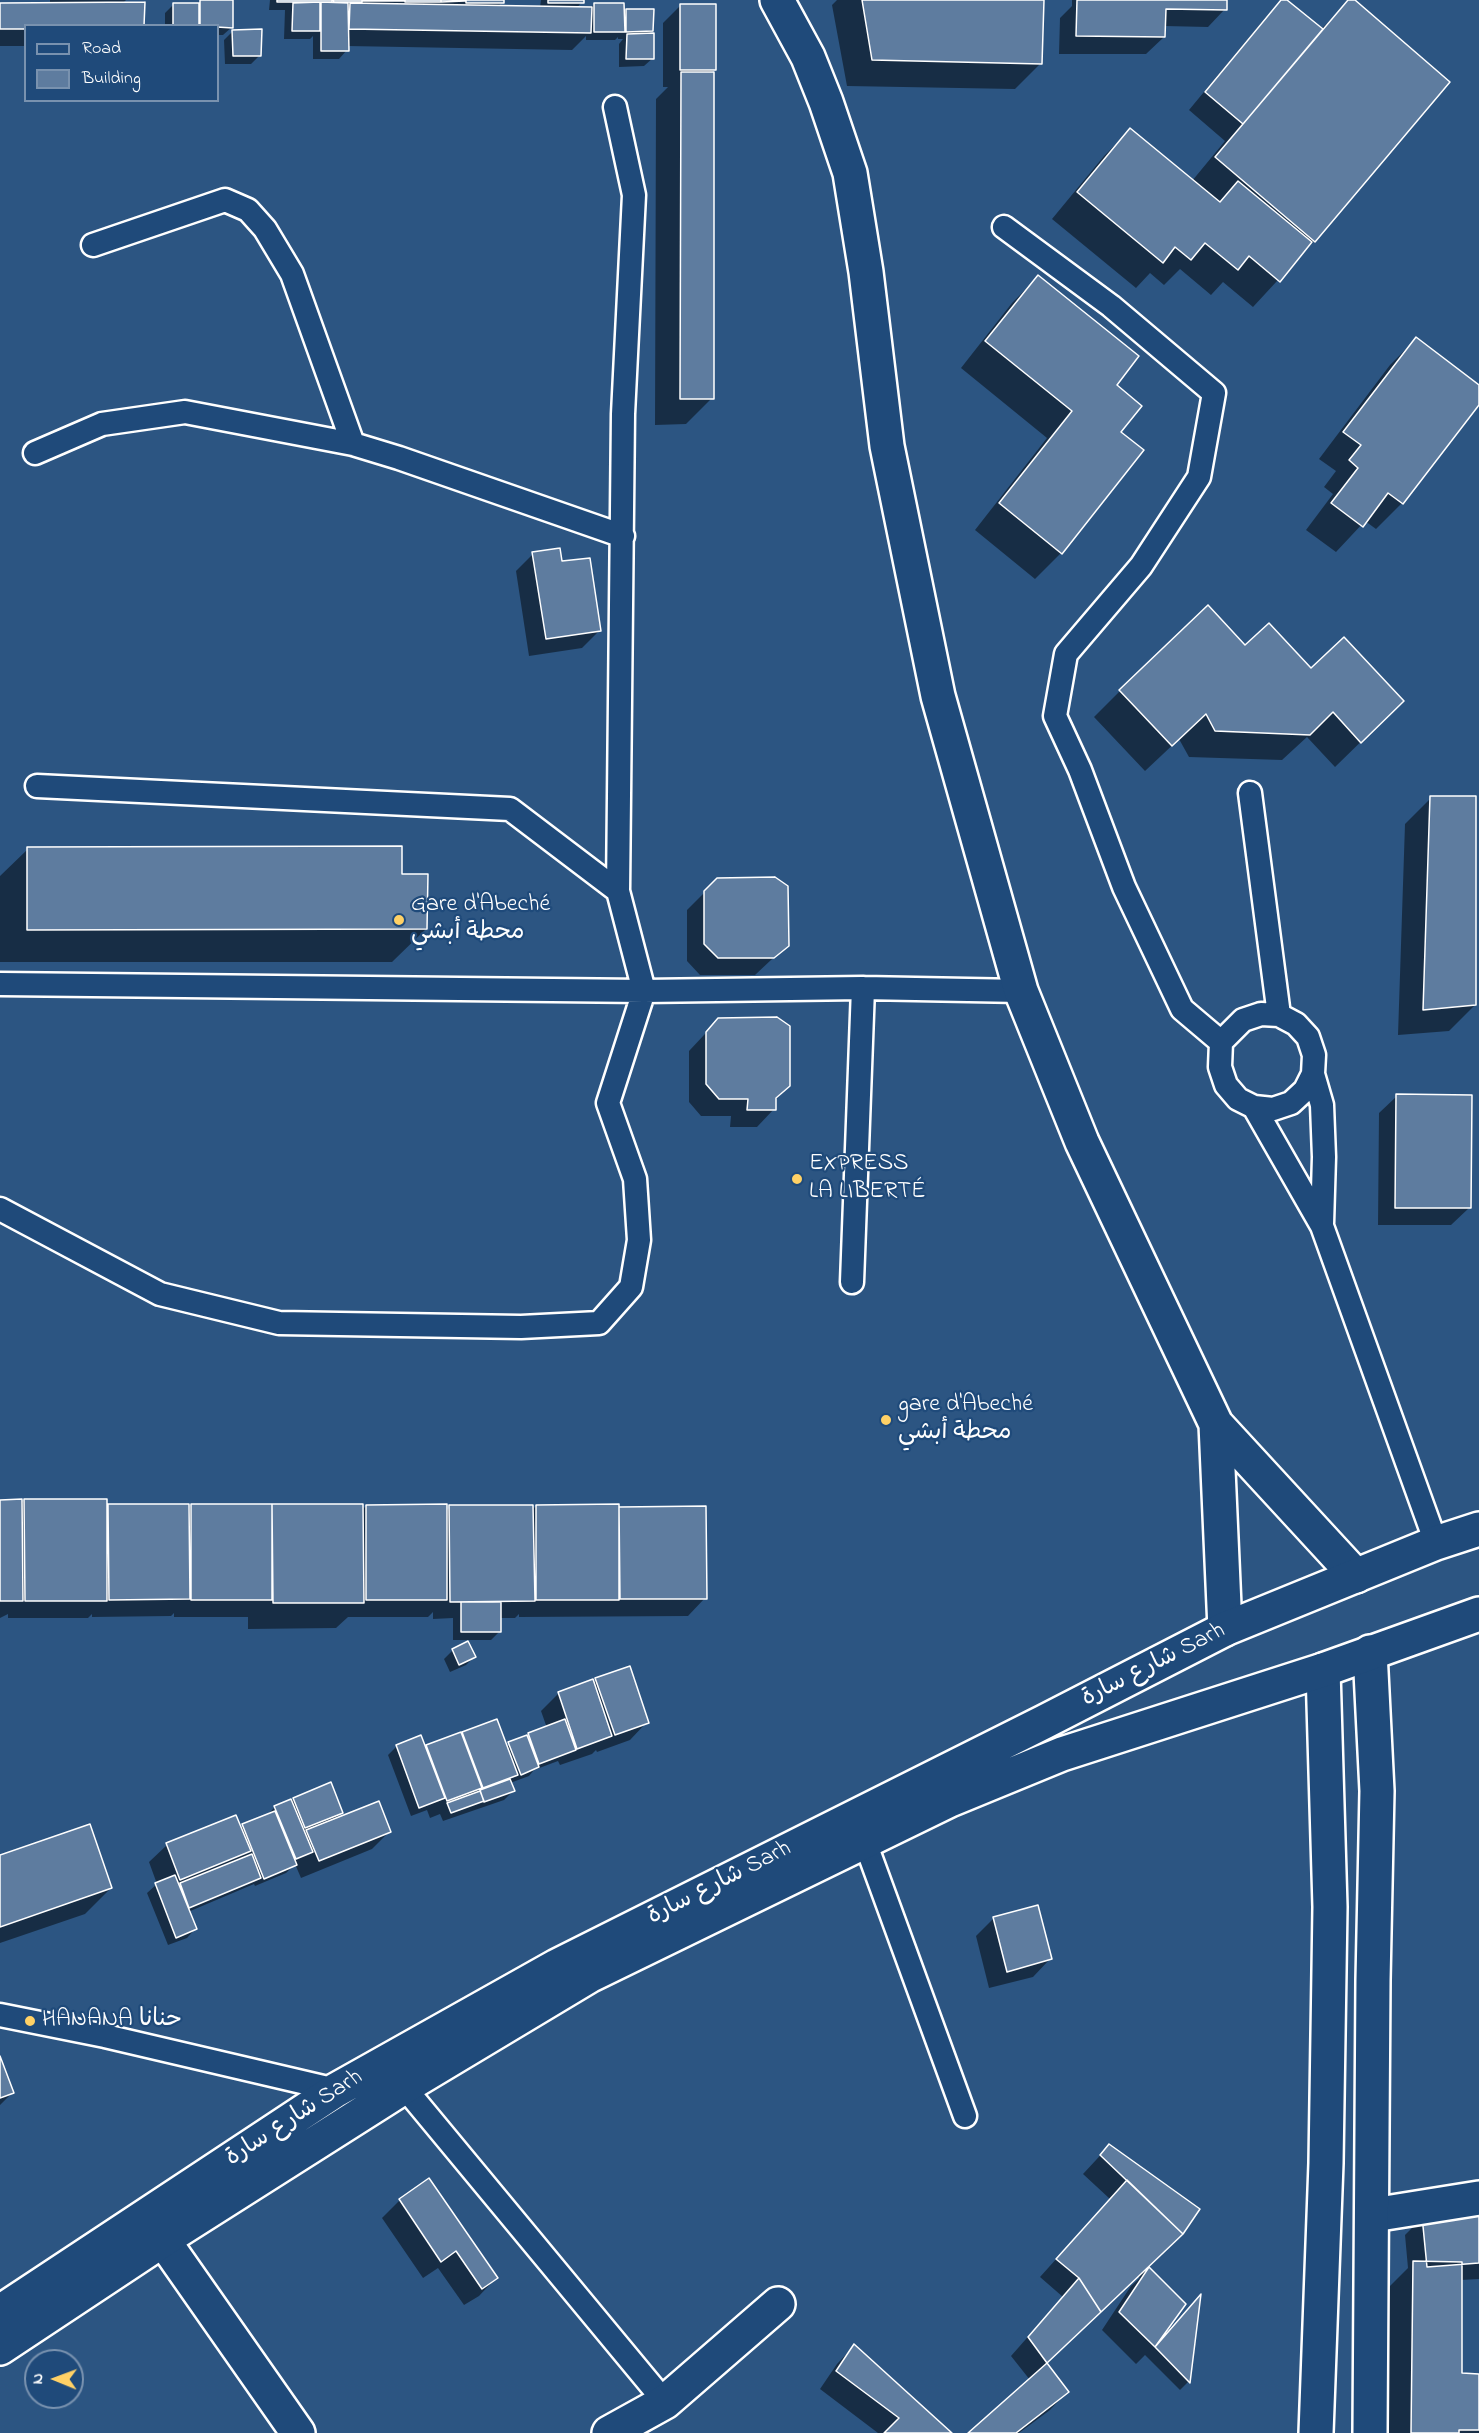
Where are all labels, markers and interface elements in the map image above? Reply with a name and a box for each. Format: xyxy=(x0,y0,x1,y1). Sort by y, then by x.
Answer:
legend xyxy=(24,24,219,102)
text: Road xyxy=(82,36,121,62)
text: Building xyxy=(82,66,141,92)
place label: Gare d'Abeché محطة أبشي xyxy=(411,892,550,948)
marker: Gare d'Abeché محطة أبشي xyxy=(392,913,406,927)
place label: EXPRESS LA LIBERTÉ xyxy=(809,1151,925,1207)
marker: EXPRESS LA LIBERTÉ xyxy=(790,1172,804,1186)
place label: gare d'Abeché محطة أبشي xyxy=(898,1392,1033,1448)
marker: gare d'Abeché محطة أبشي xyxy=(879,1413,893,1427)
street label: شارع سارة Sarh xyxy=(1077,1617,1231,1715)
street label: شارع سارة Sarh xyxy=(643,1835,797,1933)
place label: HANANA حنانا xyxy=(42,2007,180,2035)
marker: HANANA حنانا xyxy=(23,2014,37,2028)
street label: شارع سارة Sarh xyxy=(221,2064,369,2174)
north arrow xyxy=(24,2349,84,2409)
text: N xyxy=(26,2373,50,2384)

